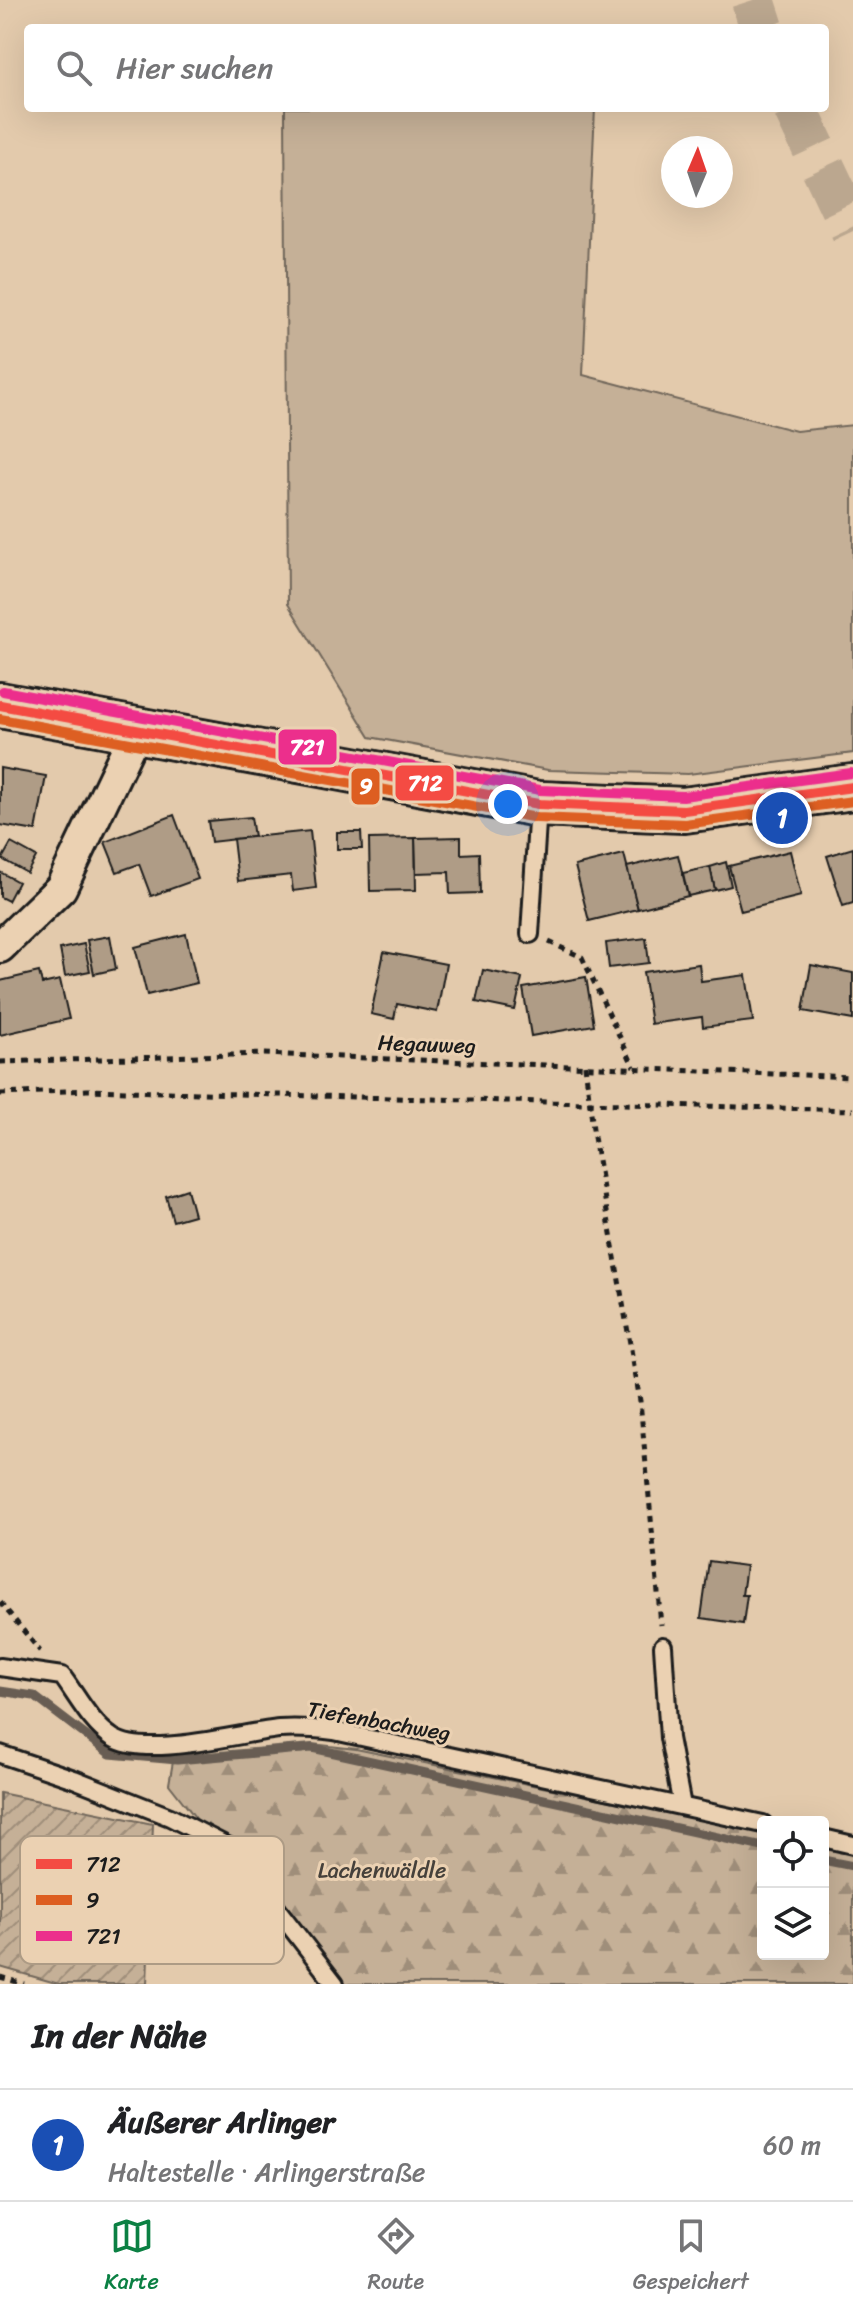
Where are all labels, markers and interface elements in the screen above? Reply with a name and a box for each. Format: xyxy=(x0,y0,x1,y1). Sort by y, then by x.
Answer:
search box xyxy=(24,24,829,112)
text: Hier suchen xyxy=(116,41,273,95)
icon: search xyxy=(52,46,96,90)
north arrow xyxy=(661,136,733,208)
line badge: 721 xyxy=(277,728,338,766)
text: 721 xyxy=(290,728,325,767)
line badge: 712 xyxy=(394,764,455,802)
text: 712 xyxy=(408,764,443,803)
line badge: 9 xyxy=(350,767,381,806)
text: 9 xyxy=(359,767,373,806)
your location xyxy=(488,784,528,824)
pin: 1 xyxy=(756,788,808,848)
street label: Hegauweg xyxy=(377,1023,477,1065)
street label: Tiefenbachweg xyxy=(304,1689,454,1753)
map controls xyxy=(757,1816,829,1960)
button: locate xyxy=(757,1816,829,1888)
legend xyxy=(20,1836,284,1964)
text: 712 xyxy=(86,1845,121,1884)
park label: Lachenwäldle xyxy=(318,1851,446,1890)
text: 9 xyxy=(86,1881,100,1920)
button: layers xyxy=(757,1888,829,1960)
text: 721 xyxy=(86,1917,121,1956)
text: In der Nähe xyxy=(32,2006,207,2066)
text: Äußerer Arlinger xyxy=(108,2095,335,2149)
text: 1 xyxy=(52,2122,64,2168)
text: 60 m xyxy=(763,2122,821,2168)
text: Haltestelle · Arlingerstraße xyxy=(108,2149,425,2195)
tab: Karte xyxy=(104,2214,159,2301)
tab: Route xyxy=(367,2214,424,2301)
tab: Gespeichert xyxy=(633,2214,749,2301)

